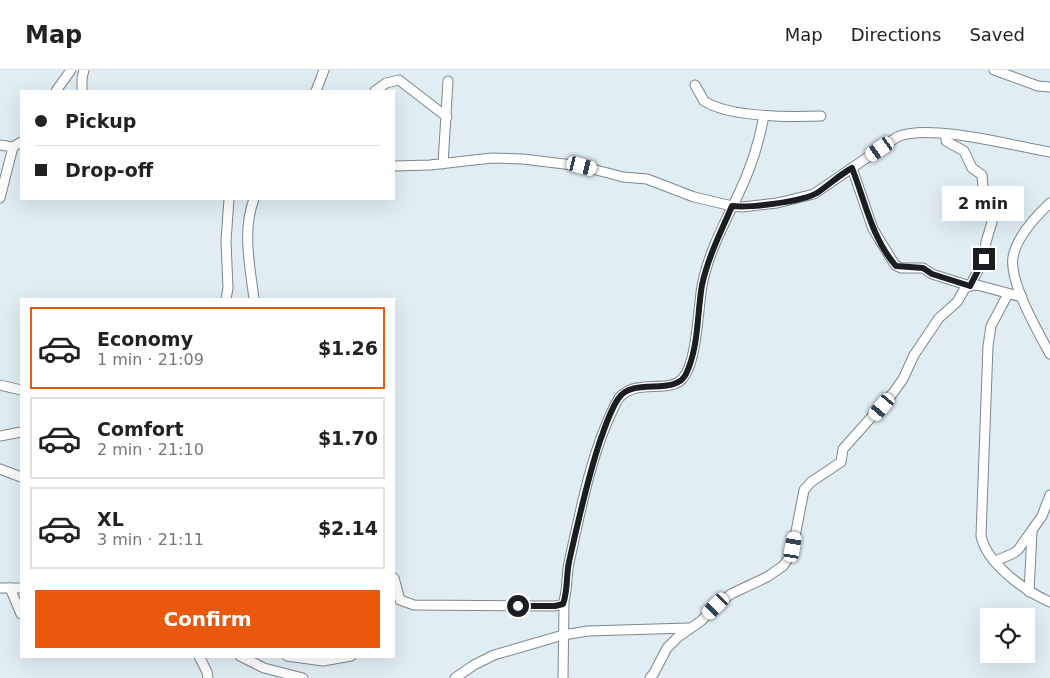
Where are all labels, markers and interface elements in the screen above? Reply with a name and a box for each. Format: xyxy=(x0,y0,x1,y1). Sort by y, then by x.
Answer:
text: Map xyxy=(25,21,82,49)
text: Map xyxy=(785,24,823,45)
text: Directions xyxy=(851,24,941,45)
text: Saved xyxy=(969,24,1025,45)
text: Pickup xyxy=(65,110,136,132)
car xyxy=(863,134,896,164)
car xyxy=(565,155,598,177)
text: Drop-off xyxy=(65,159,153,181)
callout: 2 min xyxy=(943,186,1025,222)
text: 2 min xyxy=(958,194,1008,213)
route end xyxy=(973,248,995,270)
icon: car xyxy=(37,326,82,371)
text: Economy xyxy=(97,328,193,350)
text: $1.26 xyxy=(318,337,378,359)
text: 1 min · 21:09 xyxy=(97,350,204,369)
car xyxy=(866,391,897,423)
icon: car xyxy=(37,416,82,461)
text: Comfort xyxy=(97,418,184,440)
text: $1.70 xyxy=(318,427,378,449)
text: 2 min · 21:10 xyxy=(97,440,204,459)
icon: car xyxy=(37,506,82,551)
text: XL xyxy=(97,508,124,530)
text: $2.14 xyxy=(318,517,378,539)
text: 3 min · 21:11 xyxy=(97,530,204,549)
car xyxy=(783,531,802,563)
button: Confirm xyxy=(35,590,380,648)
car xyxy=(700,590,731,622)
route start xyxy=(507,595,529,617)
map controls xyxy=(980,608,1035,663)
button: locate xyxy=(980,608,1035,663)

